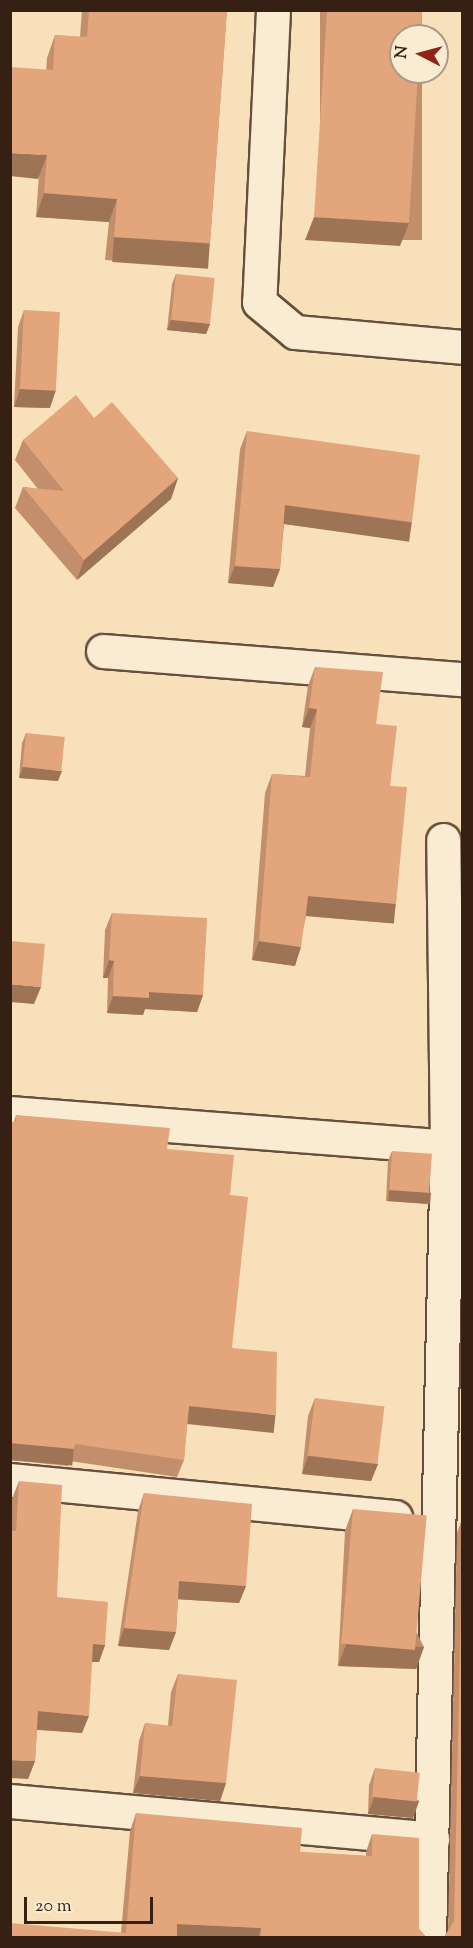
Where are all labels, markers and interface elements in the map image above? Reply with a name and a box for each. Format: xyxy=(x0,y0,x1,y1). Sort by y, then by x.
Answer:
north arrow xyxy=(389,24,449,84)
text: N xyxy=(390,45,415,60)
scale bar xyxy=(27,1885,156,1923)
text: 20 m xyxy=(35,1894,72,1920)

